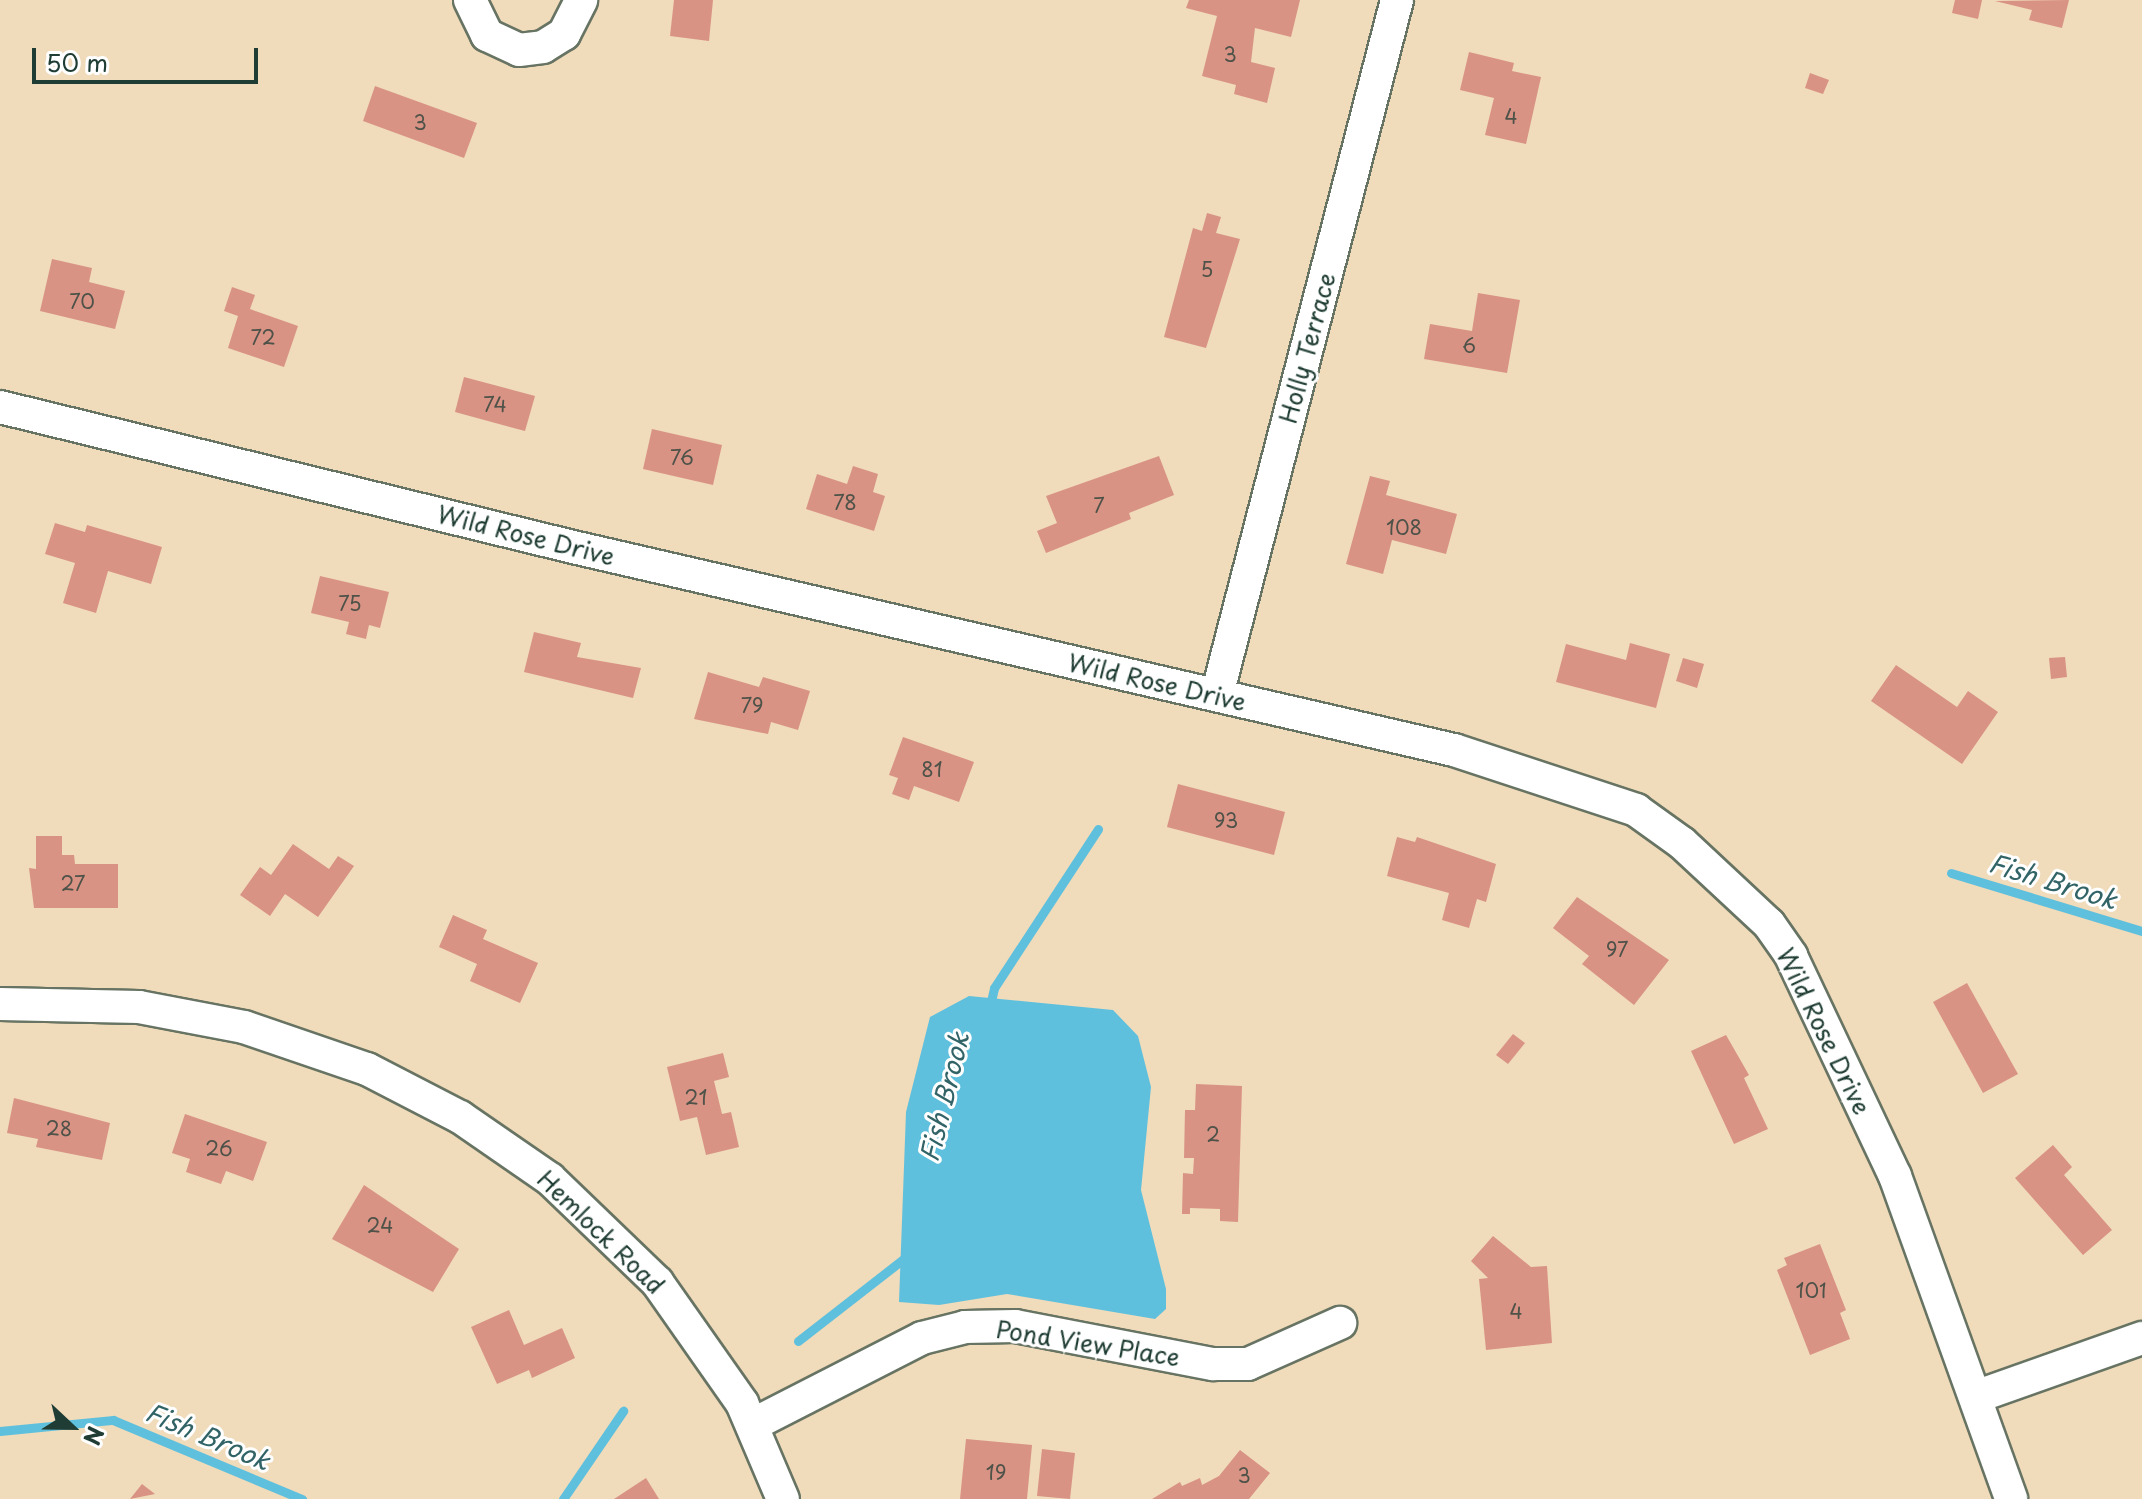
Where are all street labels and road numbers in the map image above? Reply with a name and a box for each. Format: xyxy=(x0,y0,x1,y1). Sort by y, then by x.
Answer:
street label: Holly Terrace xyxy=(1273,270,1341,426)
street label: Wild Rose Drive xyxy=(434,499,618,571)
street label: Wild Rose Drive xyxy=(1065,647,1249,717)
street label: Wild Rose Drive xyxy=(1771,942,1877,1120)
street label: Hemlock Road xyxy=(532,1165,670,1299)
street label: Pond View Place xyxy=(994,1314,1182,1372)

